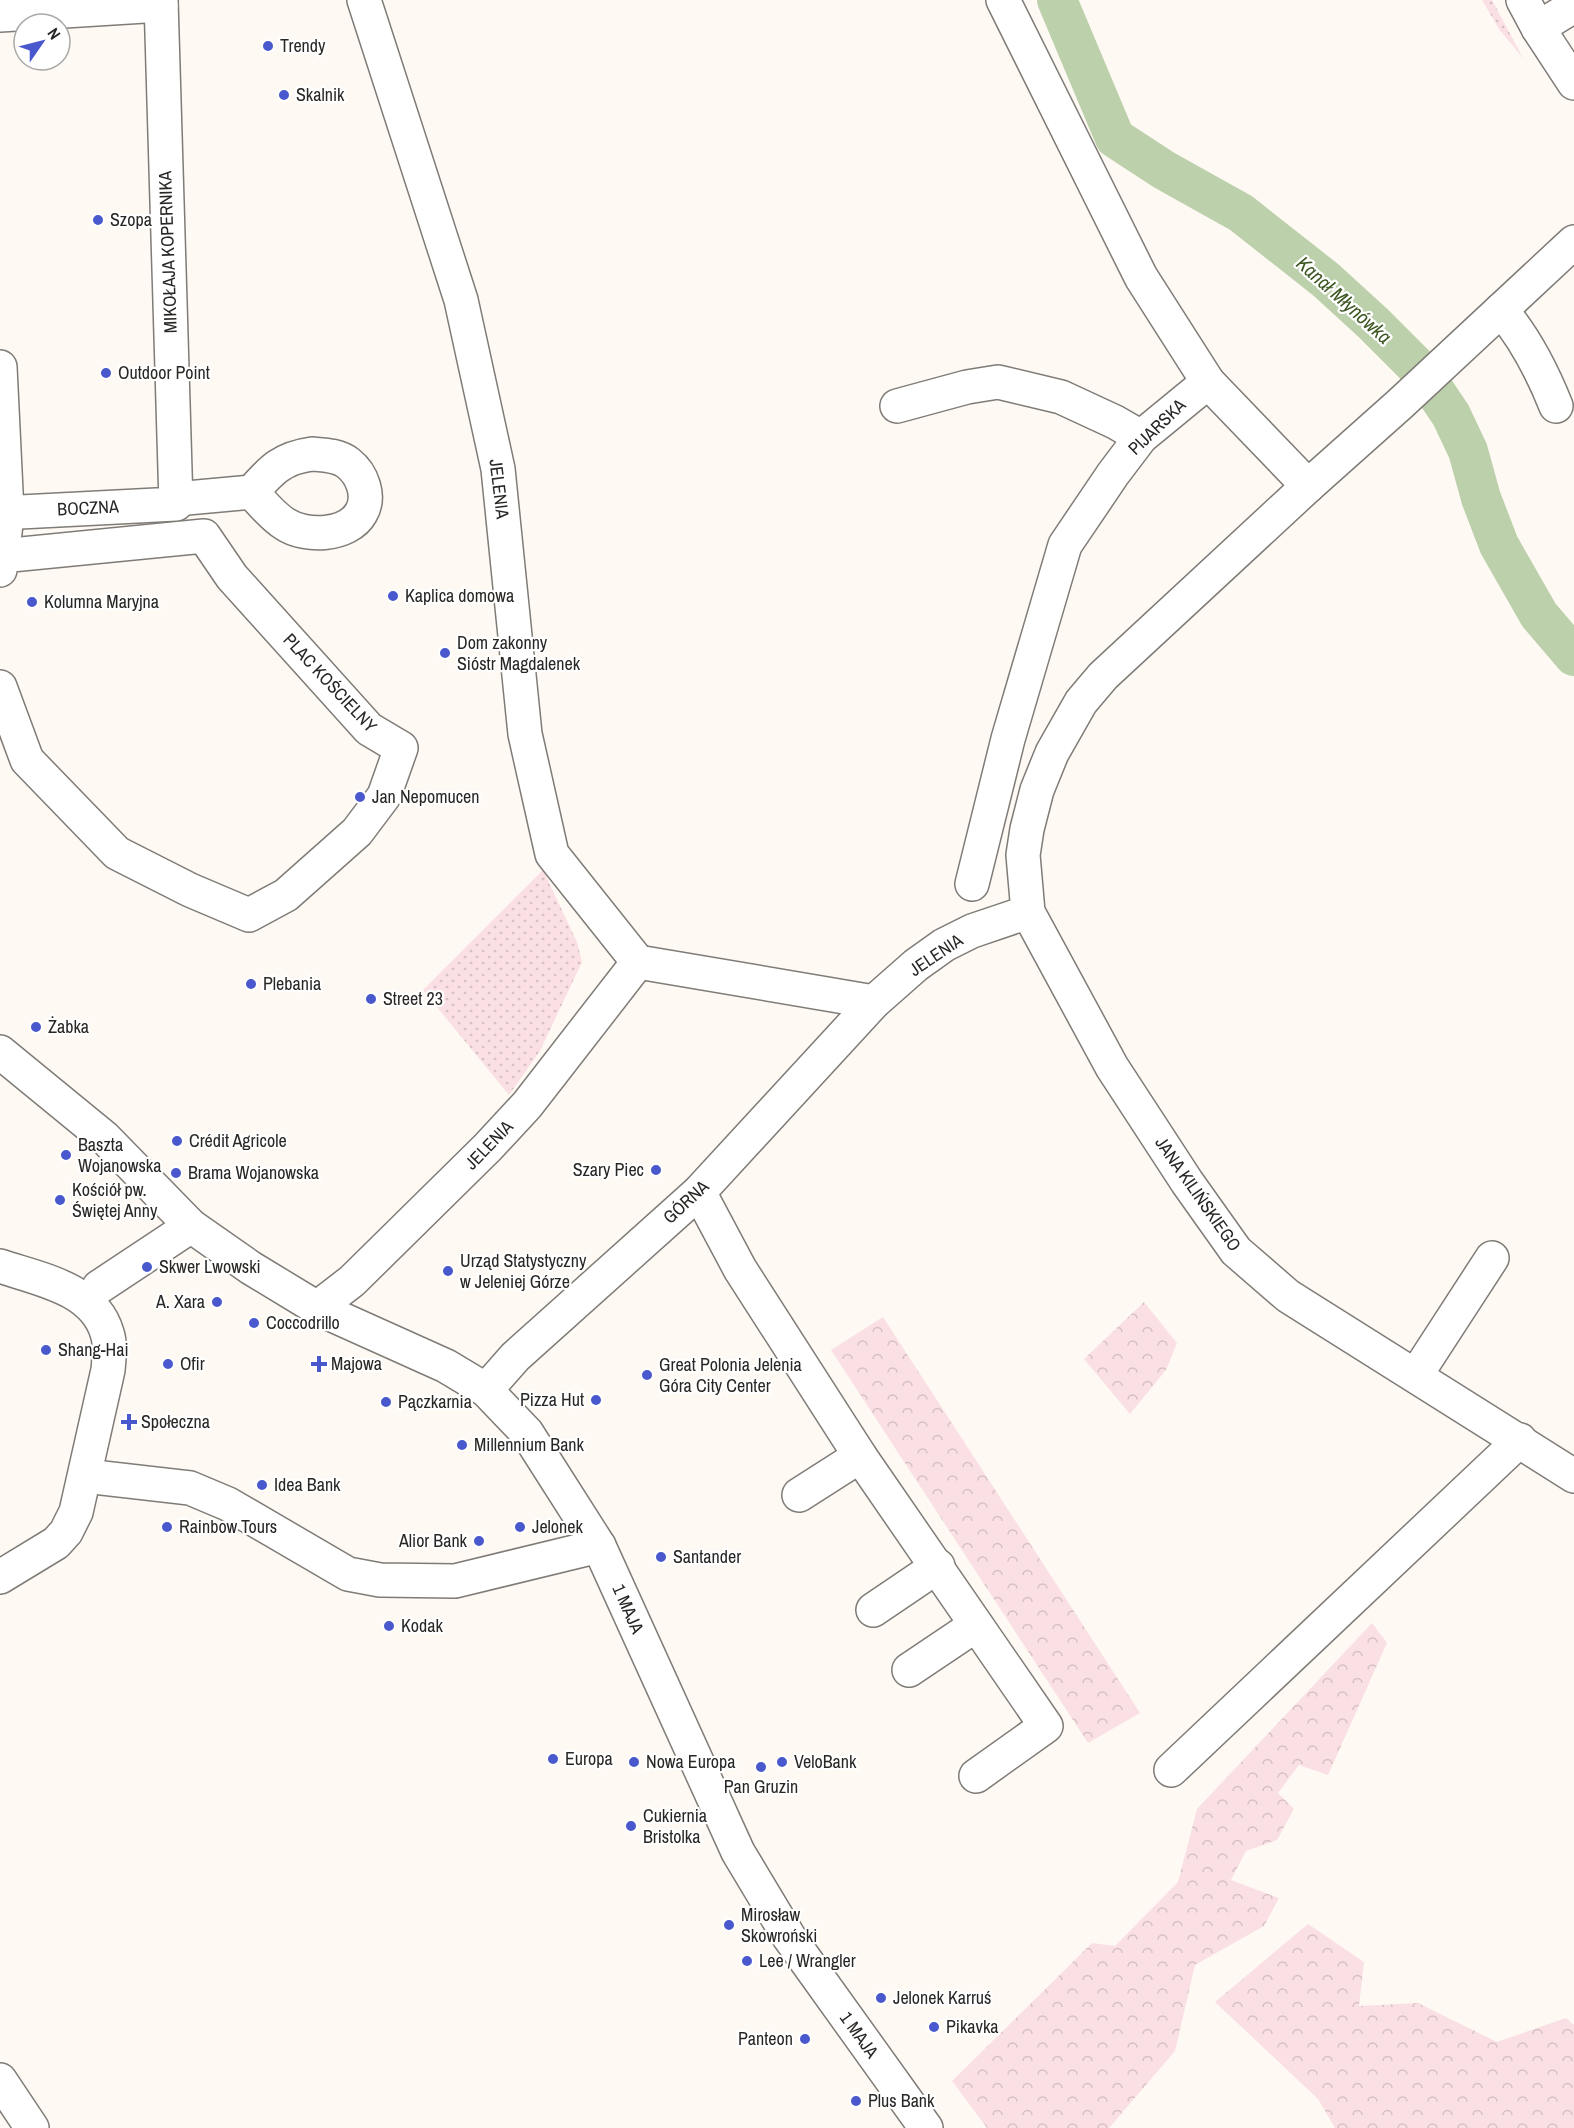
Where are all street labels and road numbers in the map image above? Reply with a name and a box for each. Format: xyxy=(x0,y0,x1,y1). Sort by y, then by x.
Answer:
street label: MIKOŁAJA KOPERNIKA xyxy=(152,170,183,334)
street label: PIJARSKA xyxy=(1122,393,1191,460)
street label: JELENIA xyxy=(483,458,516,520)
street label: BOCZNA xyxy=(57,493,119,522)
street label: PLAC KOŚCIELNY xyxy=(278,628,383,738)
street label: JELENIA xyxy=(904,927,968,982)
street label: JELENIA xyxy=(459,1114,519,1175)
street label: JANA KILIŃSKIEGO xyxy=(1150,1131,1247,1256)
street label: GÓRNA xyxy=(657,1174,714,1229)
street label: 1 MAJA xyxy=(607,1580,650,1638)
street label: 1 MAJA xyxy=(834,2006,885,2063)

